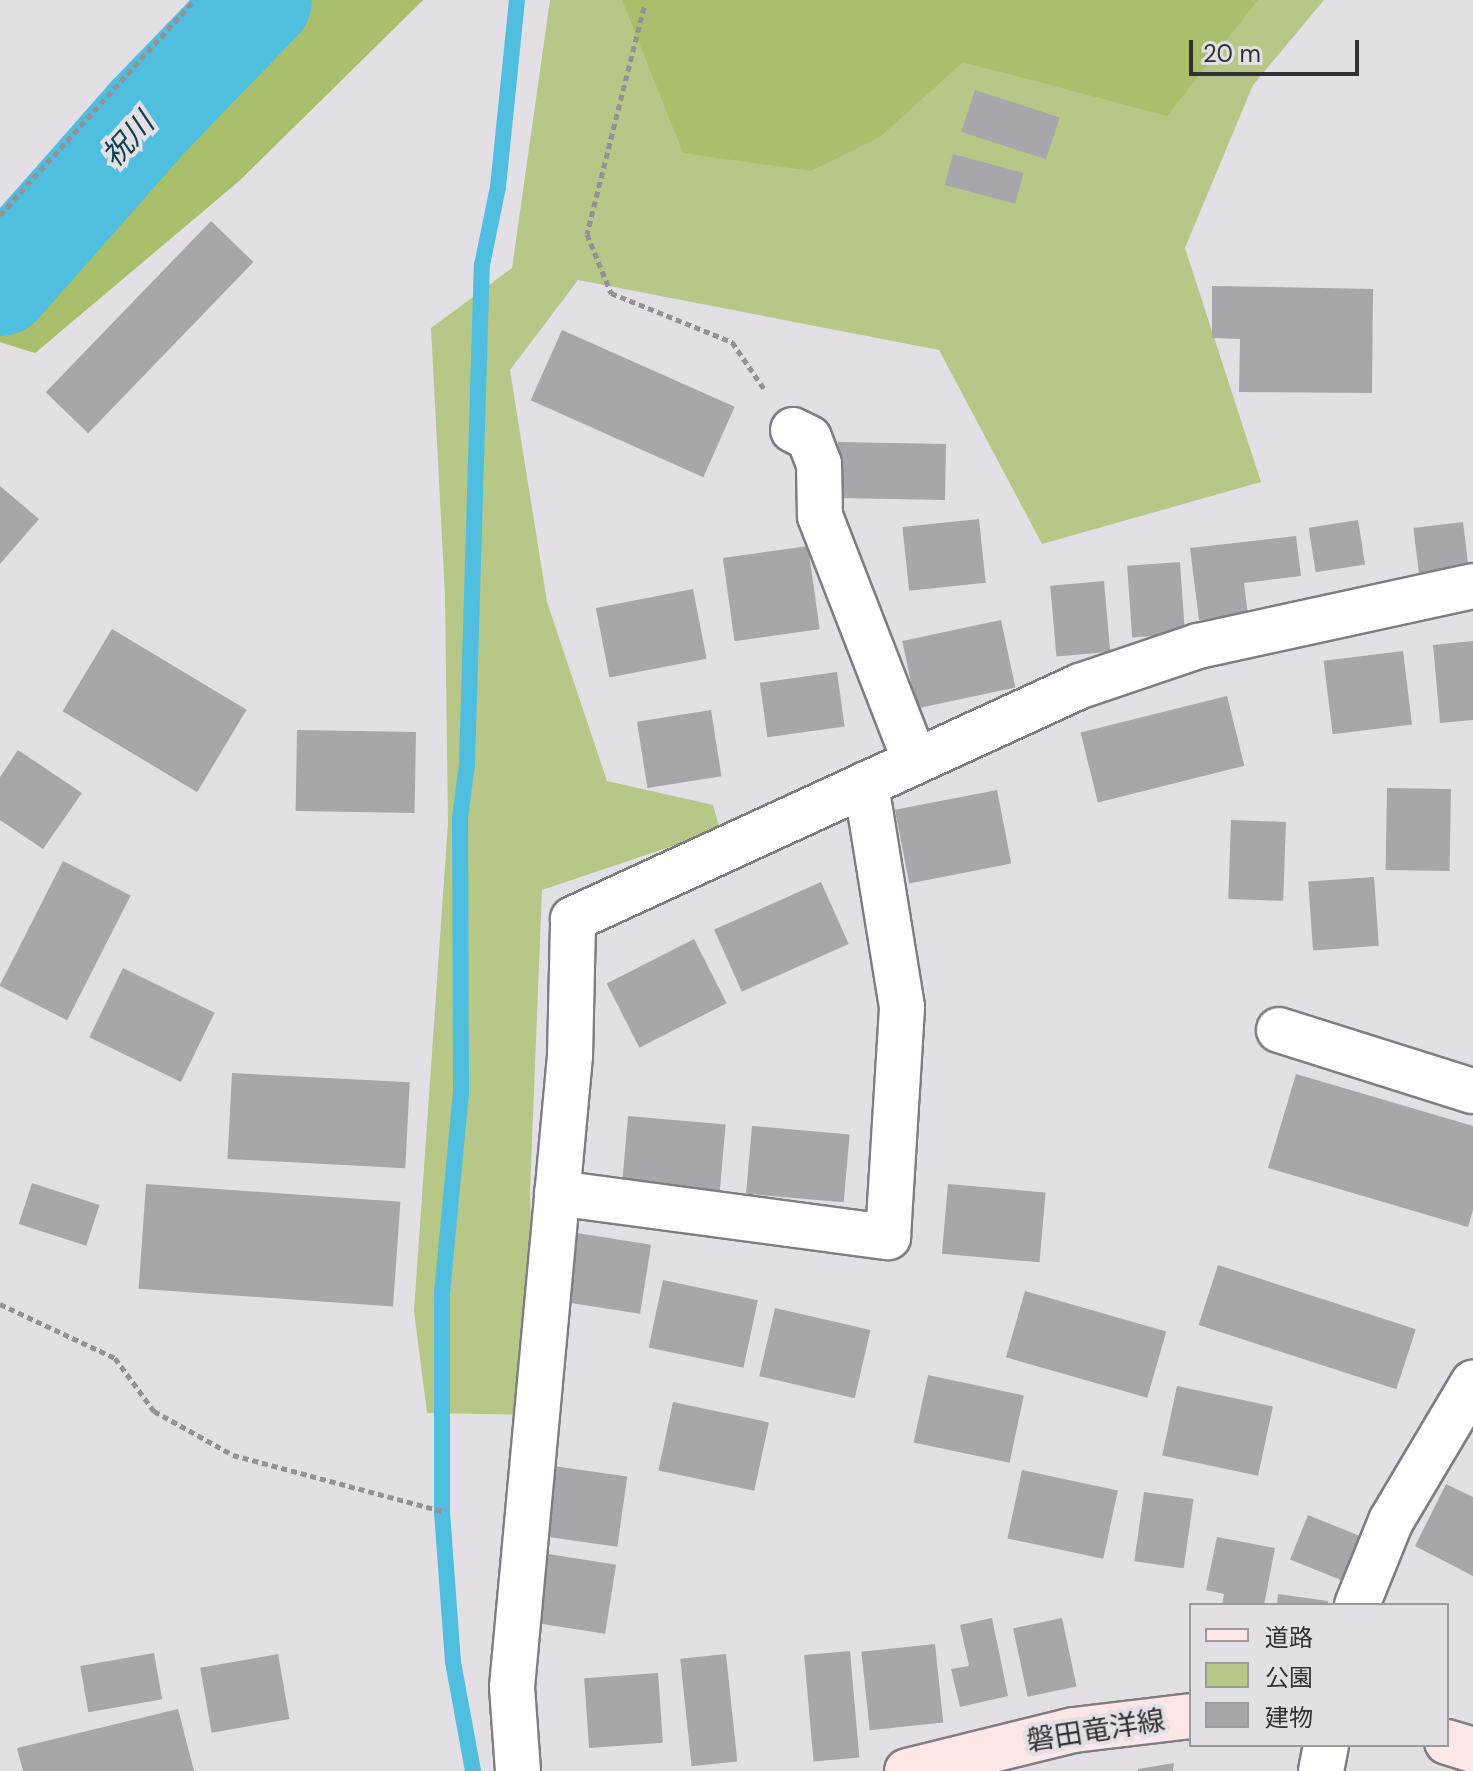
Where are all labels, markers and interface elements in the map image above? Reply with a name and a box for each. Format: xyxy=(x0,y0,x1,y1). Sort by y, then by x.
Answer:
scale bar xyxy=(1193,24,1363,74)
text: 20 m xyxy=(1203,38,1261,69)
water label: 祝川 xyxy=(95,106,161,174)
legend xyxy=(1189,1603,1449,1747)
text: 道路 xyxy=(1265,1622,1313,1653)
text: 公園 xyxy=(1265,1662,1313,1693)
text: 建物 xyxy=(1265,1702,1313,1733)
street label: 磐田竜洋線 xyxy=(1024,1703,1168,1759)

